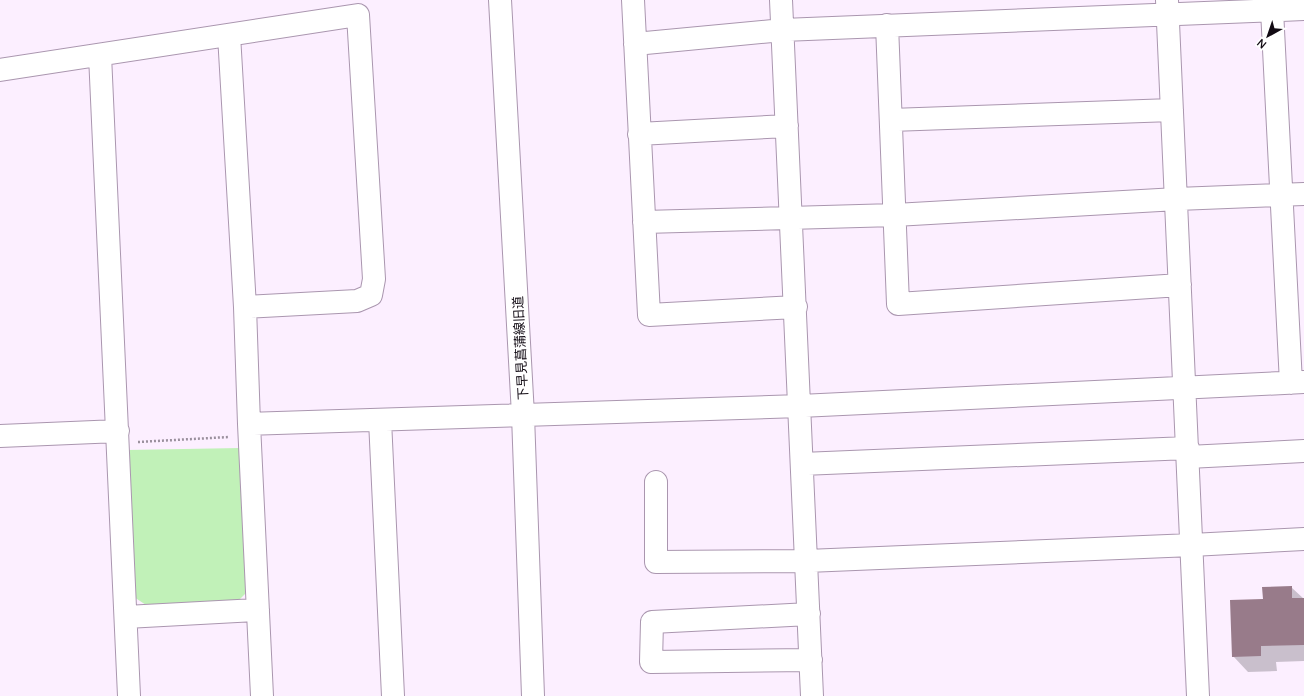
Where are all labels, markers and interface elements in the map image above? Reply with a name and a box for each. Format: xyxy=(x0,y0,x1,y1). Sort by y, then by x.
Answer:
north arrow xyxy=(1248,16,1288,56)
text: N xyxy=(1253,36,1269,52)
street label: 下早見菖蒲線旧道 xyxy=(508,296,532,400)

